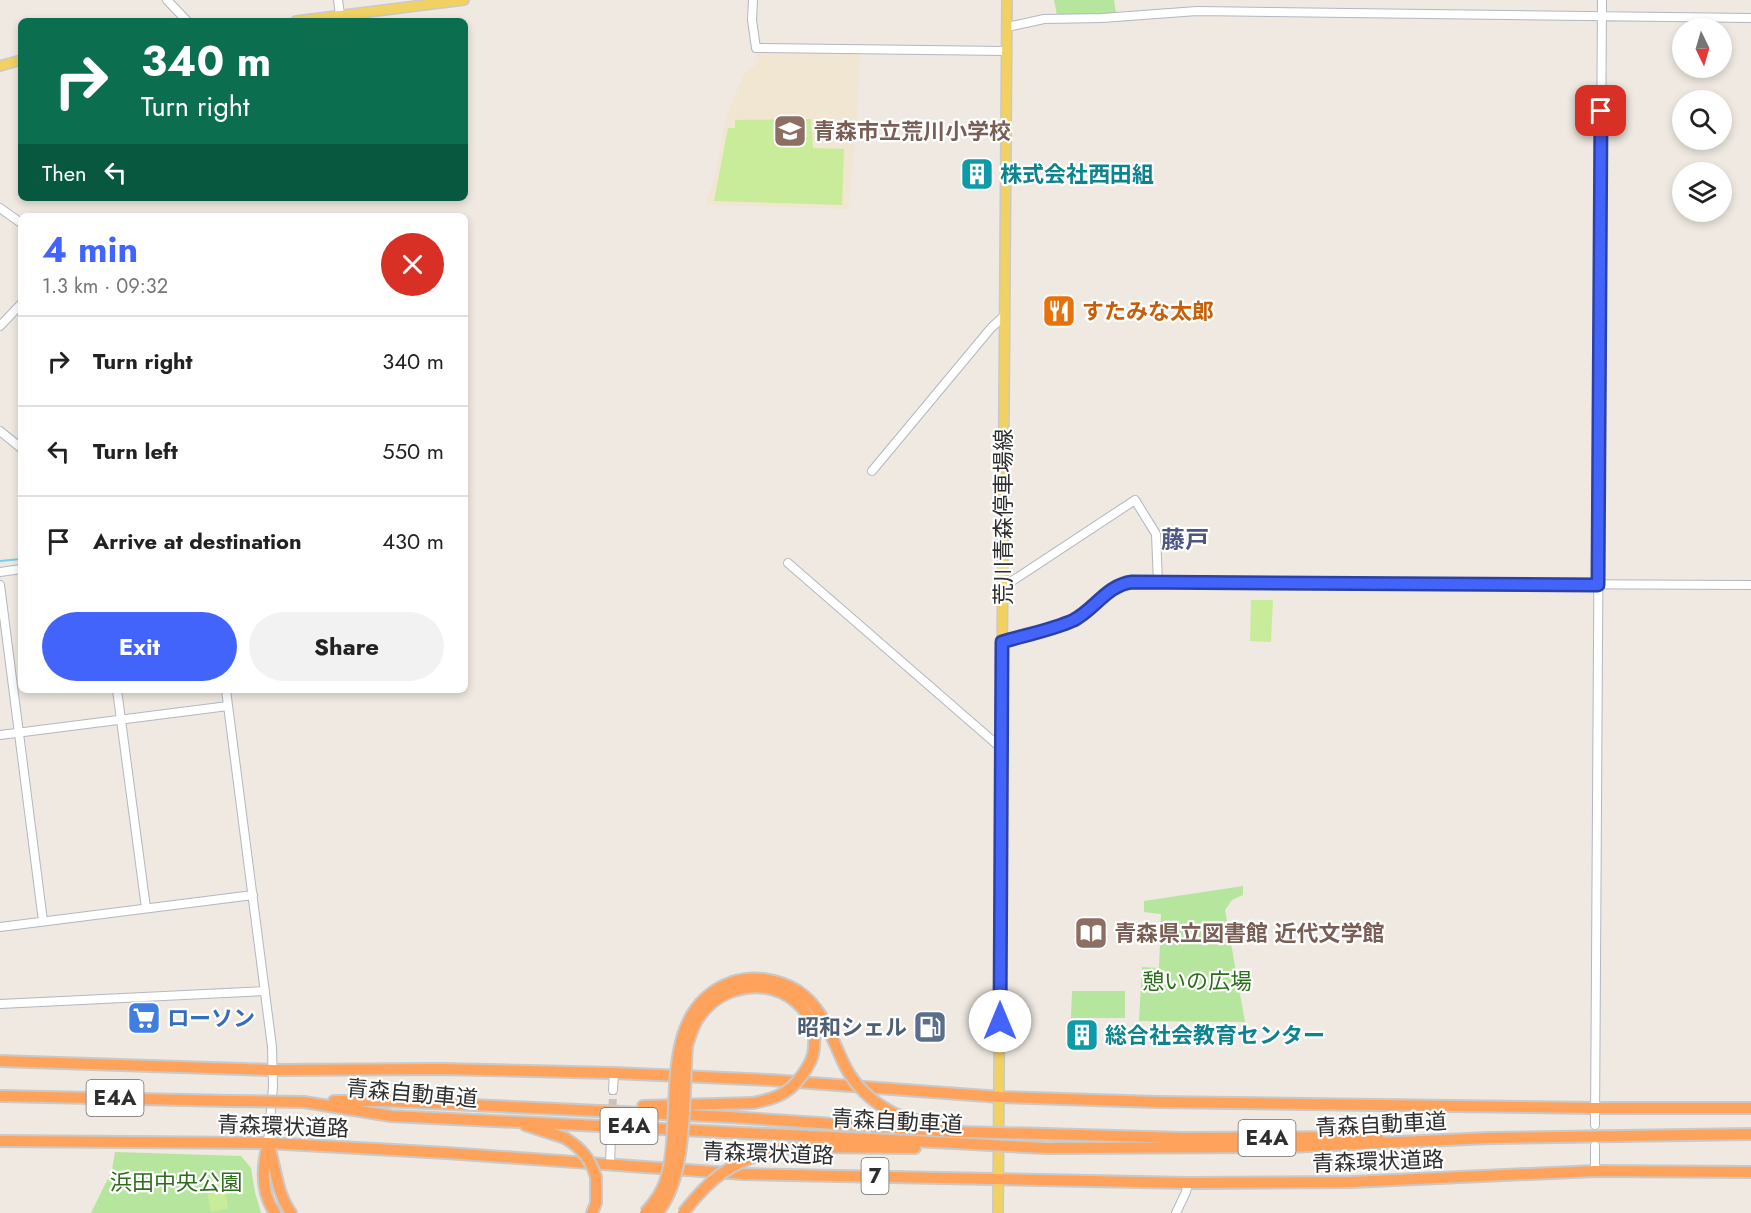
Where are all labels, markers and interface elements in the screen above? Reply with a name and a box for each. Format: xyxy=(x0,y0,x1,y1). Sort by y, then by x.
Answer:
north arrow xyxy=(1672,18,1732,78)
map controls xyxy=(1672,18,1732,222)
text: 340 m xyxy=(141,31,271,92)
icon: right xyxy=(42,42,120,120)
pin xyxy=(1575,85,1626,136)
text: Turn right xyxy=(141,87,249,126)
button: search xyxy=(1672,90,1732,150)
icon: arrive xyxy=(1584,94,1617,127)
school or university icon: 青森市立荒川小学校 xyxy=(772,113,808,149)
place label: 青森市立荒川小学校 xyxy=(813,115,1011,147)
icon: left xyxy=(99,156,132,189)
building icon: 株式会社西田組 xyxy=(959,156,995,192)
text: Then xyxy=(42,157,87,189)
place label: 株式会社西田組 xyxy=(1000,158,1154,190)
button: layers xyxy=(1672,162,1732,222)
text: 4 min xyxy=(42,223,138,275)
button: close xyxy=(381,233,444,296)
text: 1.3 km · 09:32 xyxy=(42,272,168,301)
restaurant icon: すたみな太郎 xyxy=(1041,293,1077,329)
place label: すたみな太郎 xyxy=(1082,295,1214,327)
icon: right xyxy=(42,345,75,378)
text: Turn right xyxy=(93,345,193,377)
text: 340 m xyxy=(382,345,444,377)
street label: 荒川青森停車場線 xyxy=(987,429,1019,605)
icon: left xyxy=(42,435,75,468)
text: Turn left xyxy=(93,435,178,467)
text: 550 m xyxy=(382,435,444,467)
district label: 藤戸 xyxy=(1161,522,1209,557)
icon: arrive xyxy=(42,525,75,558)
text: Arrive at destination xyxy=(93,525,302,557)
text: 430 m xyxy=(382,525,444,557)
button: Exit xyxy=(42,612,237,681)
button: Share xyxy=(249,612,444,681)
library icon: 青森県立図書館 近代文学館 xyxy=(1073,915,1109,951)
place label: 青森県立図書館 近代文学館 xyxy=(1114,917,1385,949)
park label: 憩いの広場 xyxy=(1142,965,1252,997)
position arrow xyxy=(968,989,1032,1053)
supermarket icon: ローソン xyxy=(126,1000,162,1036)
place label: ローソン xyxy=(167,1002,255,1034)
fuel station icon: 昭和シェル xyxy=(912,1009,948,1045)
place label: 昭和シェル xyxy=(797,1011,907,1043)
building icon: 総合社会教育センター xyxy=(1064,1017,1100,1053)
place label: 総合社会教育センター xyxy=(1105,1019,1325,1051)
street label: 青森自動車道 xyxy=(345,1071,479,1115)
road number: E4A xyxy=(86,1080,144,1116)
street label: 青森自動車道 xyxy=(830,1102,964,1140)
street label: 青森自動車道 xyxy=(1314,1105,1448,1143)
street label: 青森環状道路 xyxy=(216,1108,350,1144)
road number: E4A xyxy=(600,1108,658,1144)
road number: E4A xyxy=(1238,1120,1296,1156)
street label: 青森環状道路 xyxy=(701,1135,835,1171)
street label: 青森環状道路 xyxy=(1311,1143,1445,1179)
road number: 7 xyxy=(862,1158,888,1194)
park label: 浜田中央公園 xyxy=(110,1166,242,1198)

